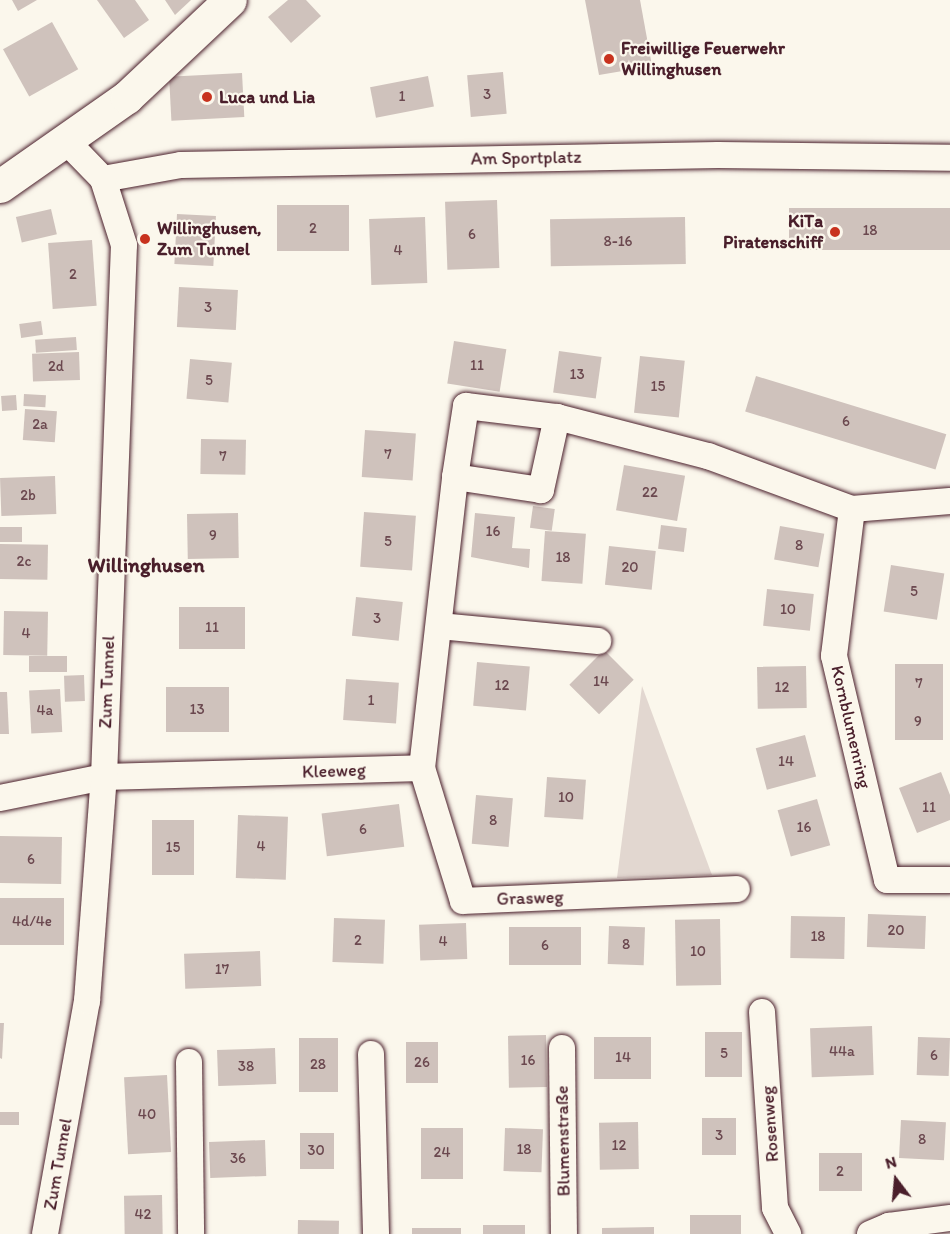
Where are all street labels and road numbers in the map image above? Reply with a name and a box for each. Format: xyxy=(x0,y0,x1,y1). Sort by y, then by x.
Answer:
street label: Am Sportplatz xyxy=(470,146,582,170)
street label: Zum Tunnel xyxy=(95,636,119,728)
street label: Kornblumenring xyxy=(826,663,876,791)
street label: Kleeweg xyxy=(302,759,366,783)
street label: Grasweg xyxy=(496,886,564,910)
street label: Blumenstraße xyxy=(551,1085,575,1197)
street label: Rosenweg xyxy=(757,1085,783,1163)
street label: Zum Tunnel xyxy=(39,1117,77,1211)

